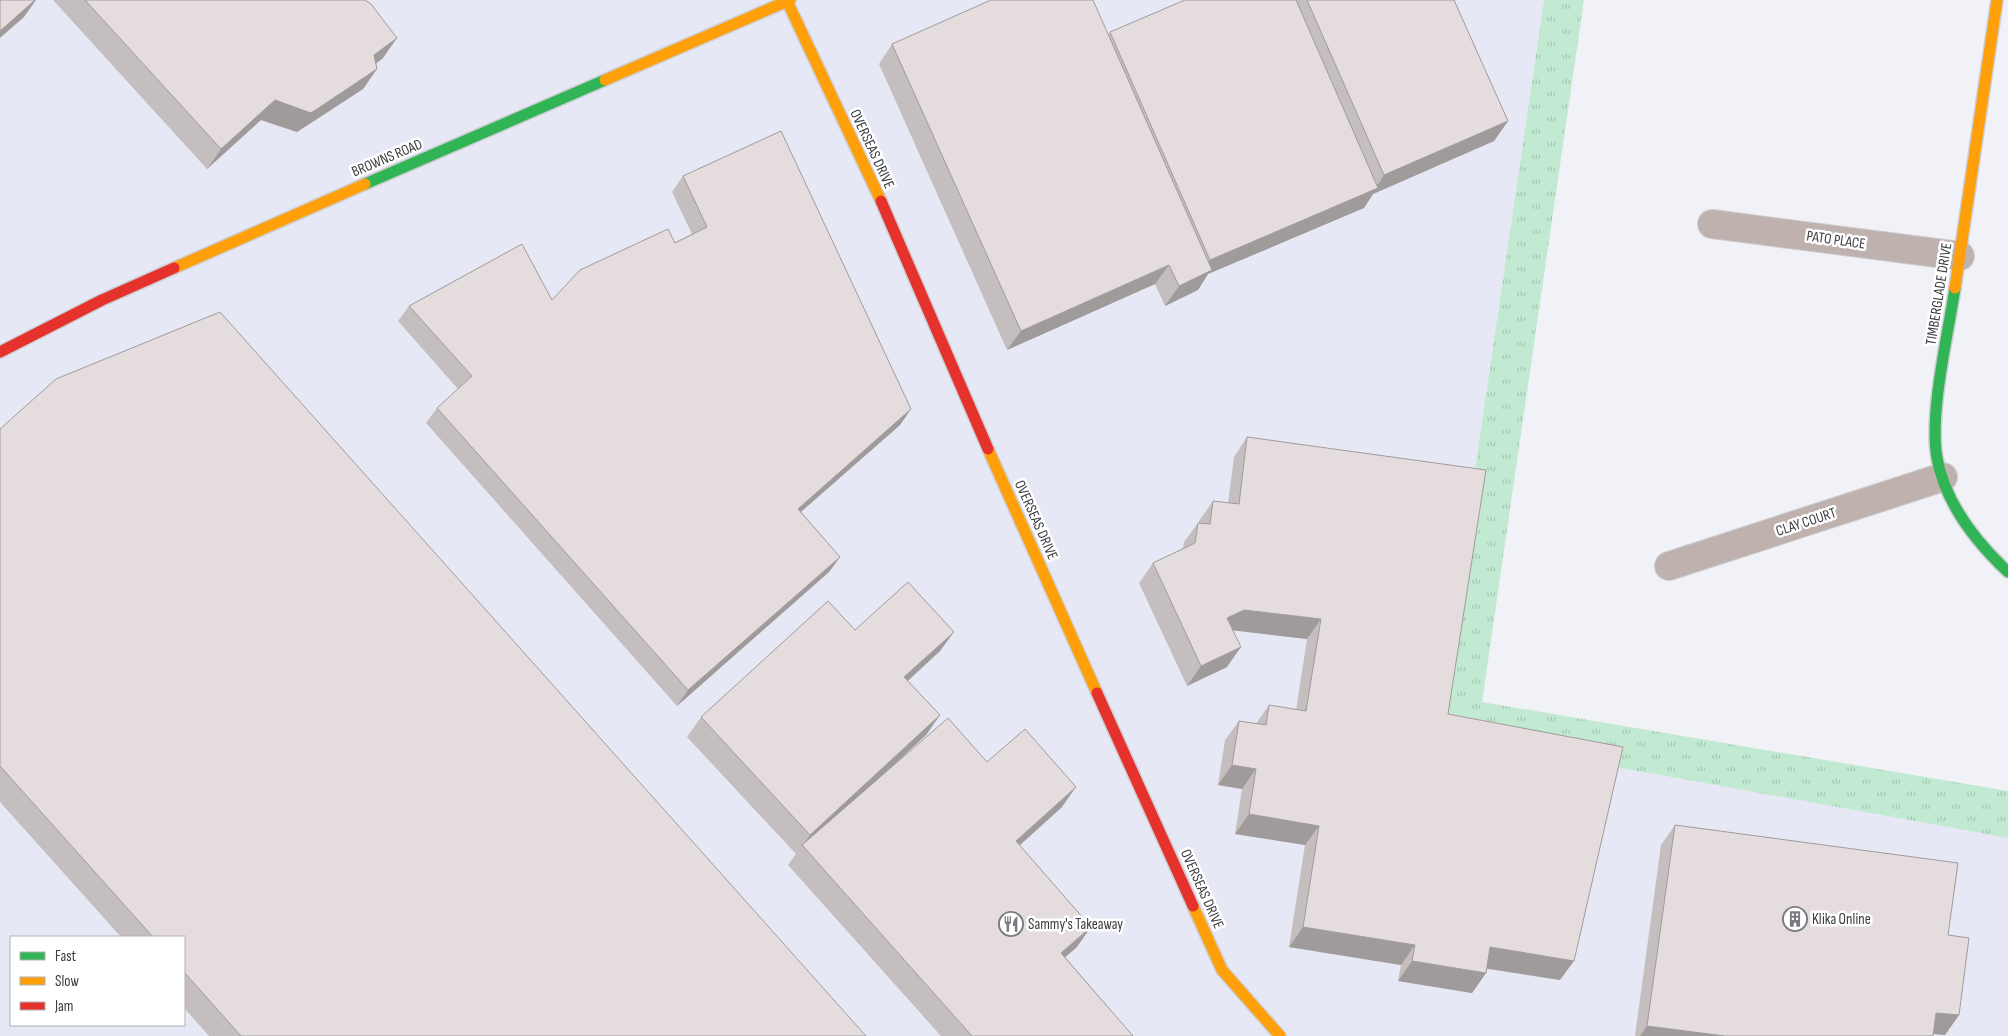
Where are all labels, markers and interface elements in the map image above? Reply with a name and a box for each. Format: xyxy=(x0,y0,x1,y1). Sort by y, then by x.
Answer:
street label: OVERSEAS DRIVE xyxy=(845,106,899,192)
street label: BROWNS ROAD xyxy=(349,135,425,181)
street label: PATO PLACE xyxy=(1805,226,1867,254)
street label: TIMBERGLADE DRIVE xyxy=(1922,241,1956,347)
street label: OVERSEAS DRIVE xyxy=(1010,477,1062,563)
street label: CLAY COURT xyxy=(1773,503,1839,541)
street label: OVERSEAS DRIVE xyxy=(1176,846,1228,932)
building icon: Klika Online xyxy=(1782,906,1808,932)
place label: Klika Online xyxy=(1812,910,1871,929)
restaurant icon: Sammy's Takeaway xyxy=(998,911,1024,937)
place label: Sammy's Takeaway xyxy=(1028,915,1123,934)
legend xyxy=(10,936,185,1026)
text: Fast xyxy=(55,947,77,966)
text: Slow xyxy=(55,972,79,991)
text: Jam xyxy=(54,997,73,1016)

